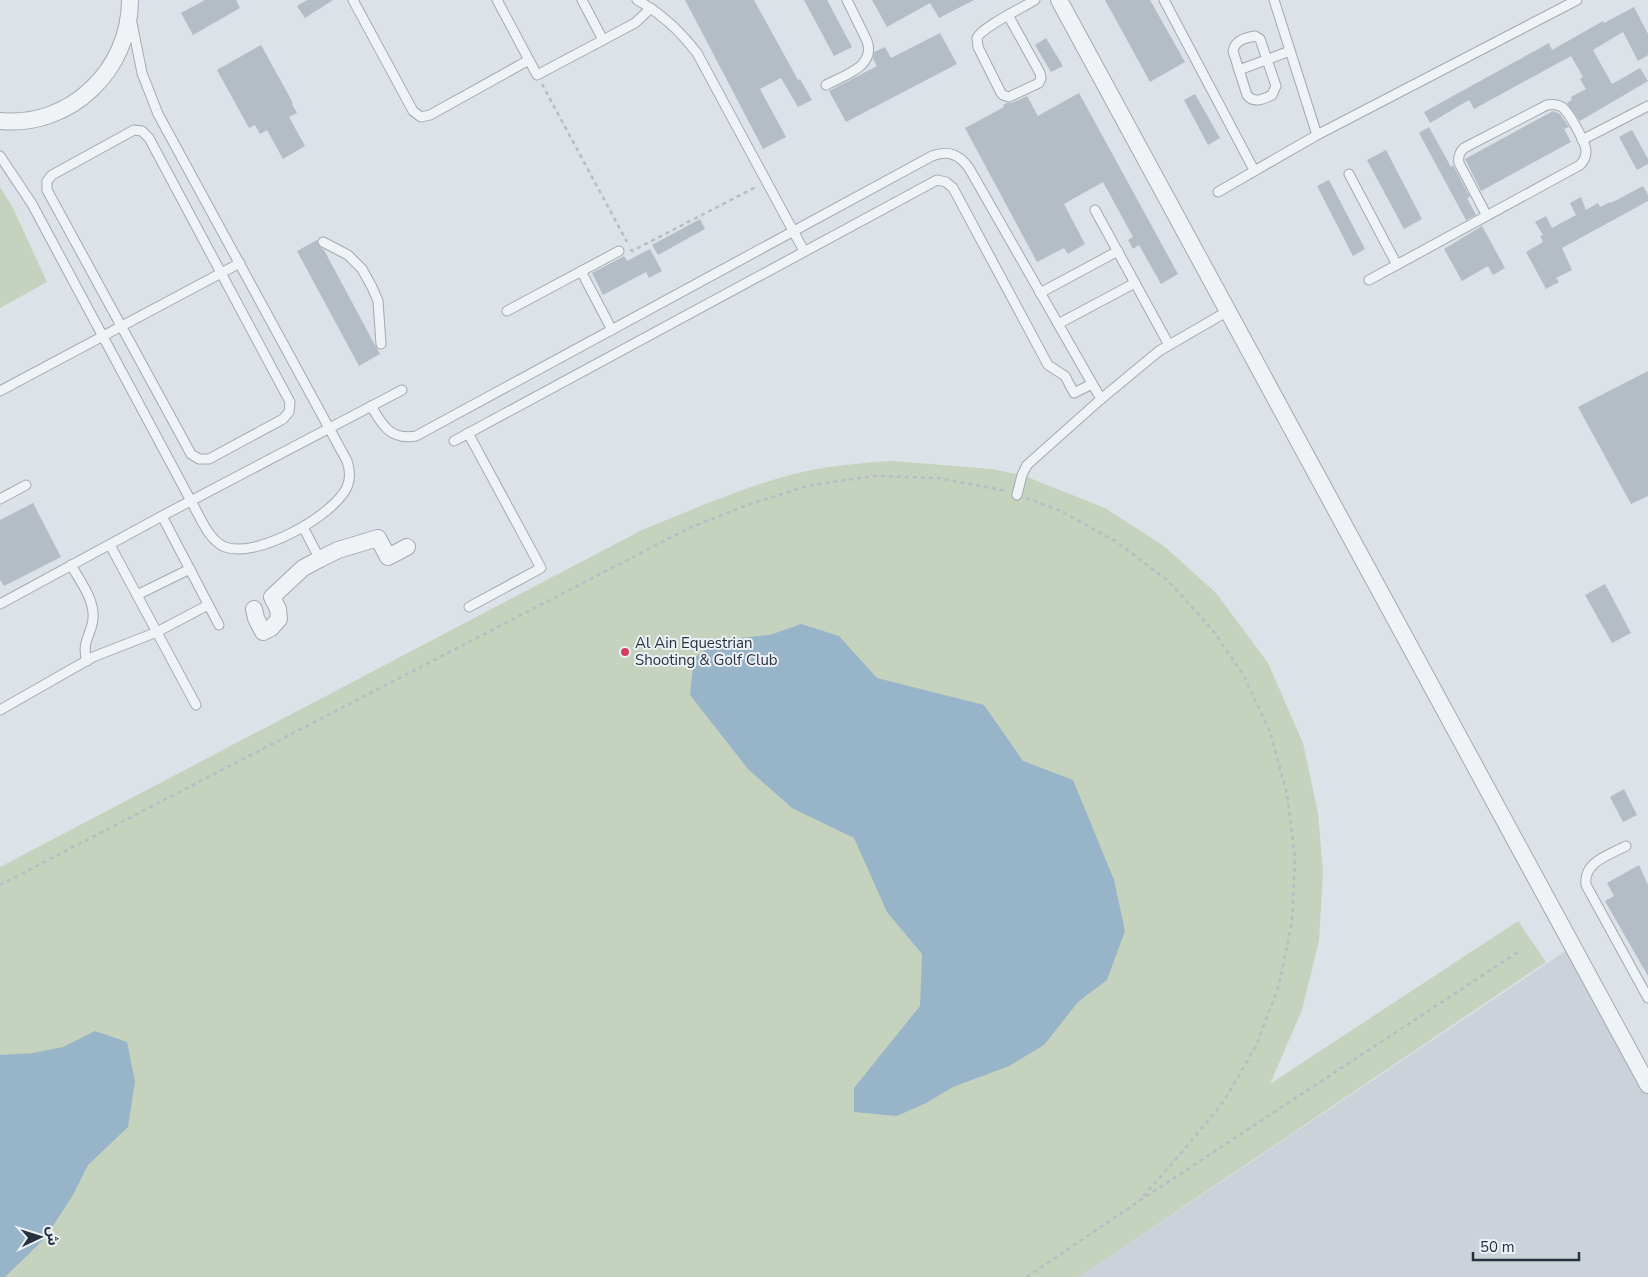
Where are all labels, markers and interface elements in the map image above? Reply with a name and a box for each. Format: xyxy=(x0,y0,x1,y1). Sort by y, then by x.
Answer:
place label: Al Ain Equestrian Shooting & Golf Club xyxy=(635,633,778,670)
marker: Al Ain Equestrian Shooting & Golf Club xyxy=(619,646,631,658)
north arrow xyxy=(15,1212,65,1262)
text: ش xyxy=(42,1226,63,1246)
scale bar xyxy=(1473,1230,1579,1262)
text: 50 m xyxy=(1480,1237,1515,1257)

